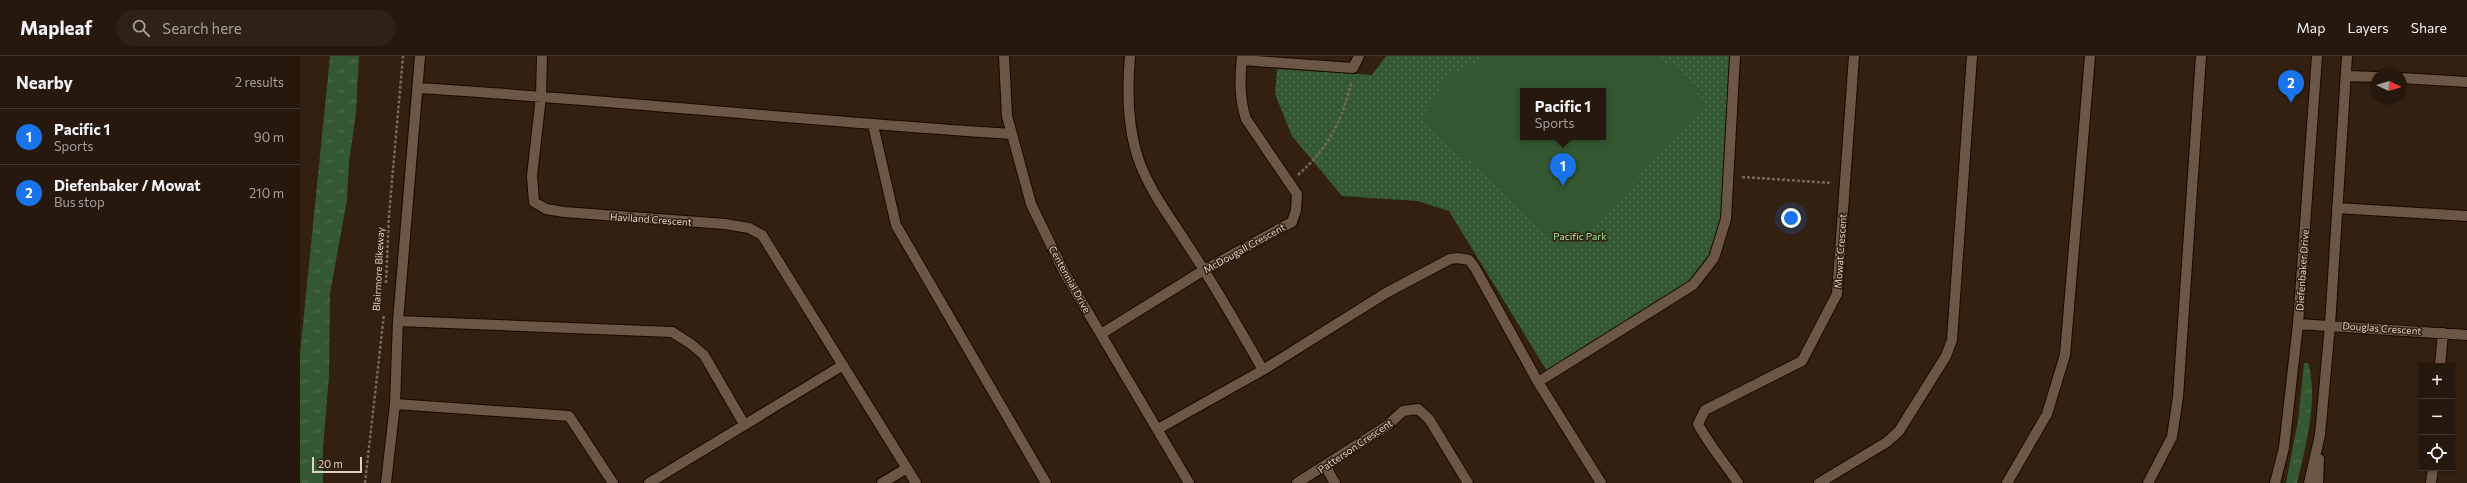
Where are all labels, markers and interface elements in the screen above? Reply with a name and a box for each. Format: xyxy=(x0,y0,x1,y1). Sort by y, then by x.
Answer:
search box xyxy=(116,10,396,46)
text: Mapleaf xyxy=(20,16,92,39)
icon: search xyxy=(130,17,152,39)
text: Search here xyxy=(162,19,242,37)
text: Map xyxy=(2297,19,2325,36)
text: Layers xyxy=(2347,19,2389,36)
text: Share xyxy=(2411,19,2447,36)
north arrow xyxy=(2371,68,2407,104)
pin: 2 xyxy=(2278,70,2304,103)
text: Nearby xyxy=(16,72,73,93)
text: 2 results xyxy=(235,74,284,90)
popup xyxy=(1520,88,1606,140)
text: Pacific 1 xyxy=(1535,97,1591,115)
text: Sports xyxy=(1535,115,1574,131)
text: Pacific 1 xyxy=(54,120,110,138)
text: 1 xyxy=(26,129,32,145)
text: 90 m xyxy=(254,129,284,145)
text: Sports xyxy=(54,138,94,154)
pin: 1 xyxy=(1550,153,1576,186)
text: Diefenbaker / Mowat xyxy=(54,176,201,194)
text: 2 xyxy=(25,185,33,201)
text: 210 m xyxy=(249,185,284,201)
text: Bus stop xyxy=(54,194,105,210)
your location xyxy=(1781,208,1801,228)
street label: Haviland Crescent xyxy=(610,210,692,228)
street label: Mowat Crescent xyxy=(1831,213,1849,289)
street label: McDougall Crescent xyxy=(1201,221,1287,275)
street label: Blairmore Bikeway xyxy=(370,227,386,311)
street label: Diefenbaker Drive xyxy=(2293,229,2311,311)
park label: Pacific Park xyxy=(1553,230,1607,242)
street label: Centennial Drive xyxy=(1047,243,1093,315)
street label: Douglas Crescent xyxy=(2342,319,2422,337)
map controls xyxy=(2419,363,2455,471)
button: + xyxy=(2419,363,2455,399)
button: − xyxy=(2419,399,2455,435)
street label: Patterson Crescent xyxy=(1315,417,1395,475)
button: locate xyxy=(2419,435,2455,471)
scale bar xyxy=(312,455,362,474)
text: 20 m xyxy=(318,457,343,470)

